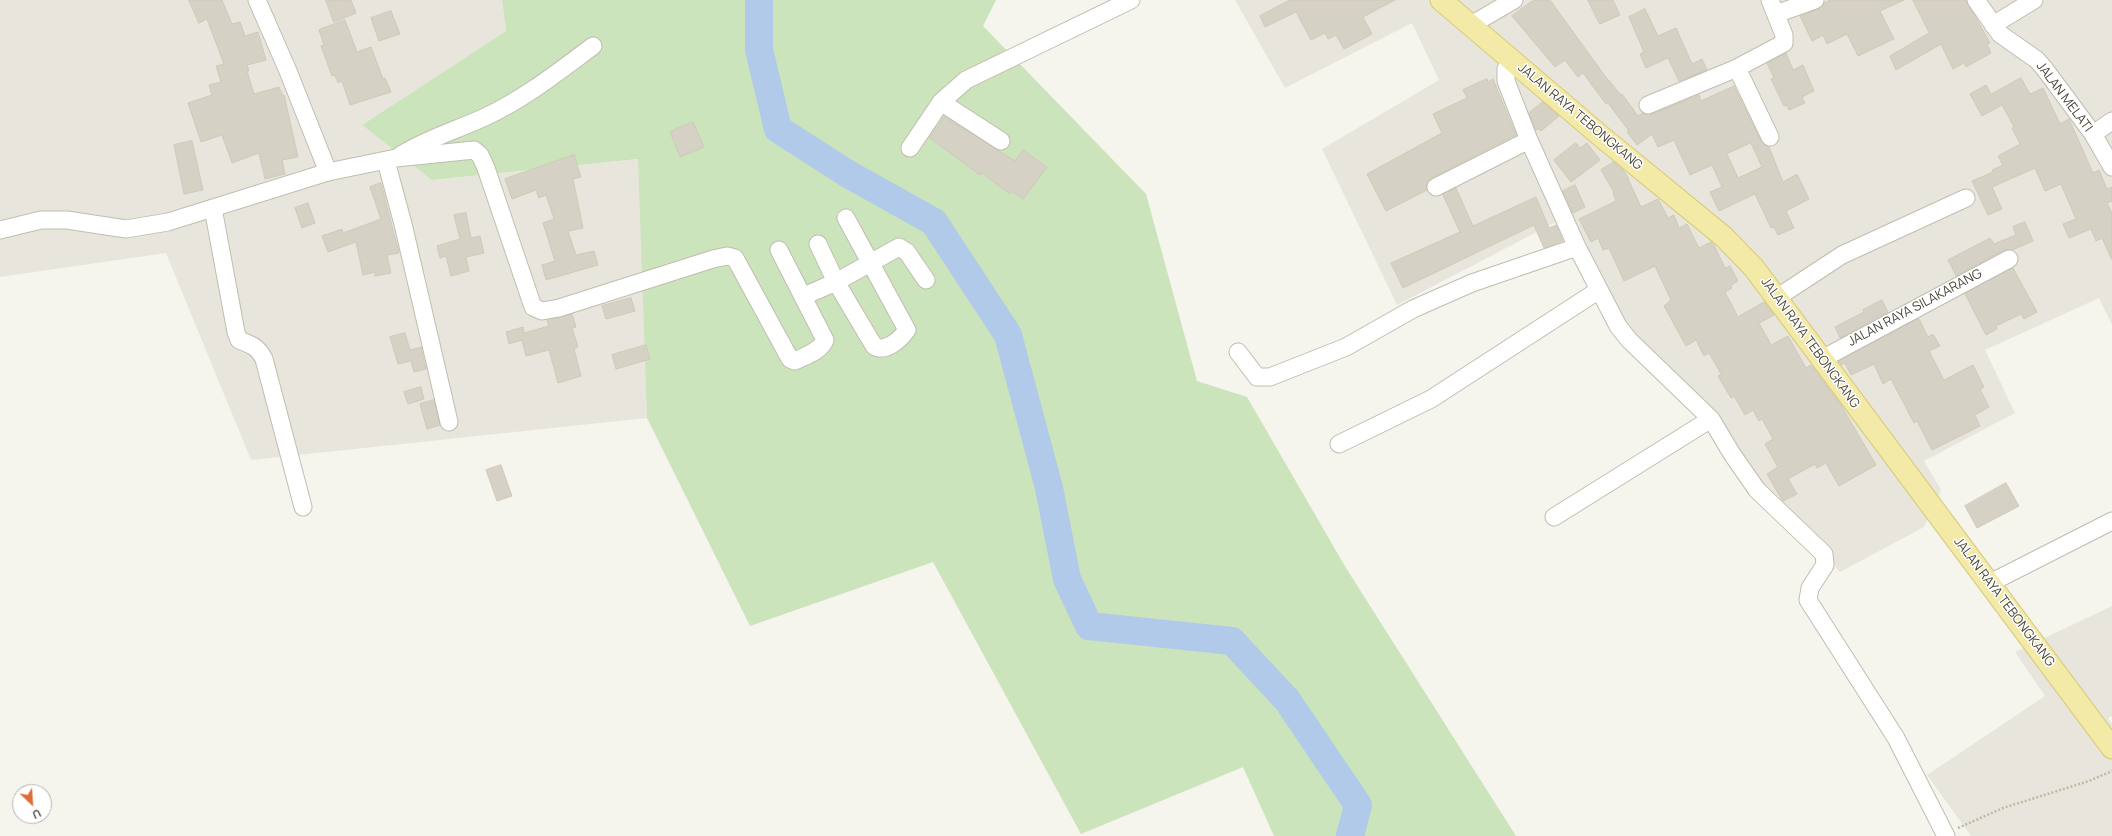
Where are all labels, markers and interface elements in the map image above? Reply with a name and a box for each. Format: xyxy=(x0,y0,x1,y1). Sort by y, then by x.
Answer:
street label: JALAN MELATI xyxy=(2033,59,2095,135)
street label: JALAN RAYA TEBONGKANG xyxy=(1515,60,1645,174)
street label: JALAN RAYA SILAKARANG xyxy=(1845,266,1985,350)
street label: JALAN RAYA TEBONGKANG xyxy=(1757,275,1863,411)
street label: JALAN RAYA TEBONGKANG xyxy=(1950,534,2058,670)
north arrow xyxy=(12,784,52,824)
text: U xyxy=(30,806,44,823)

